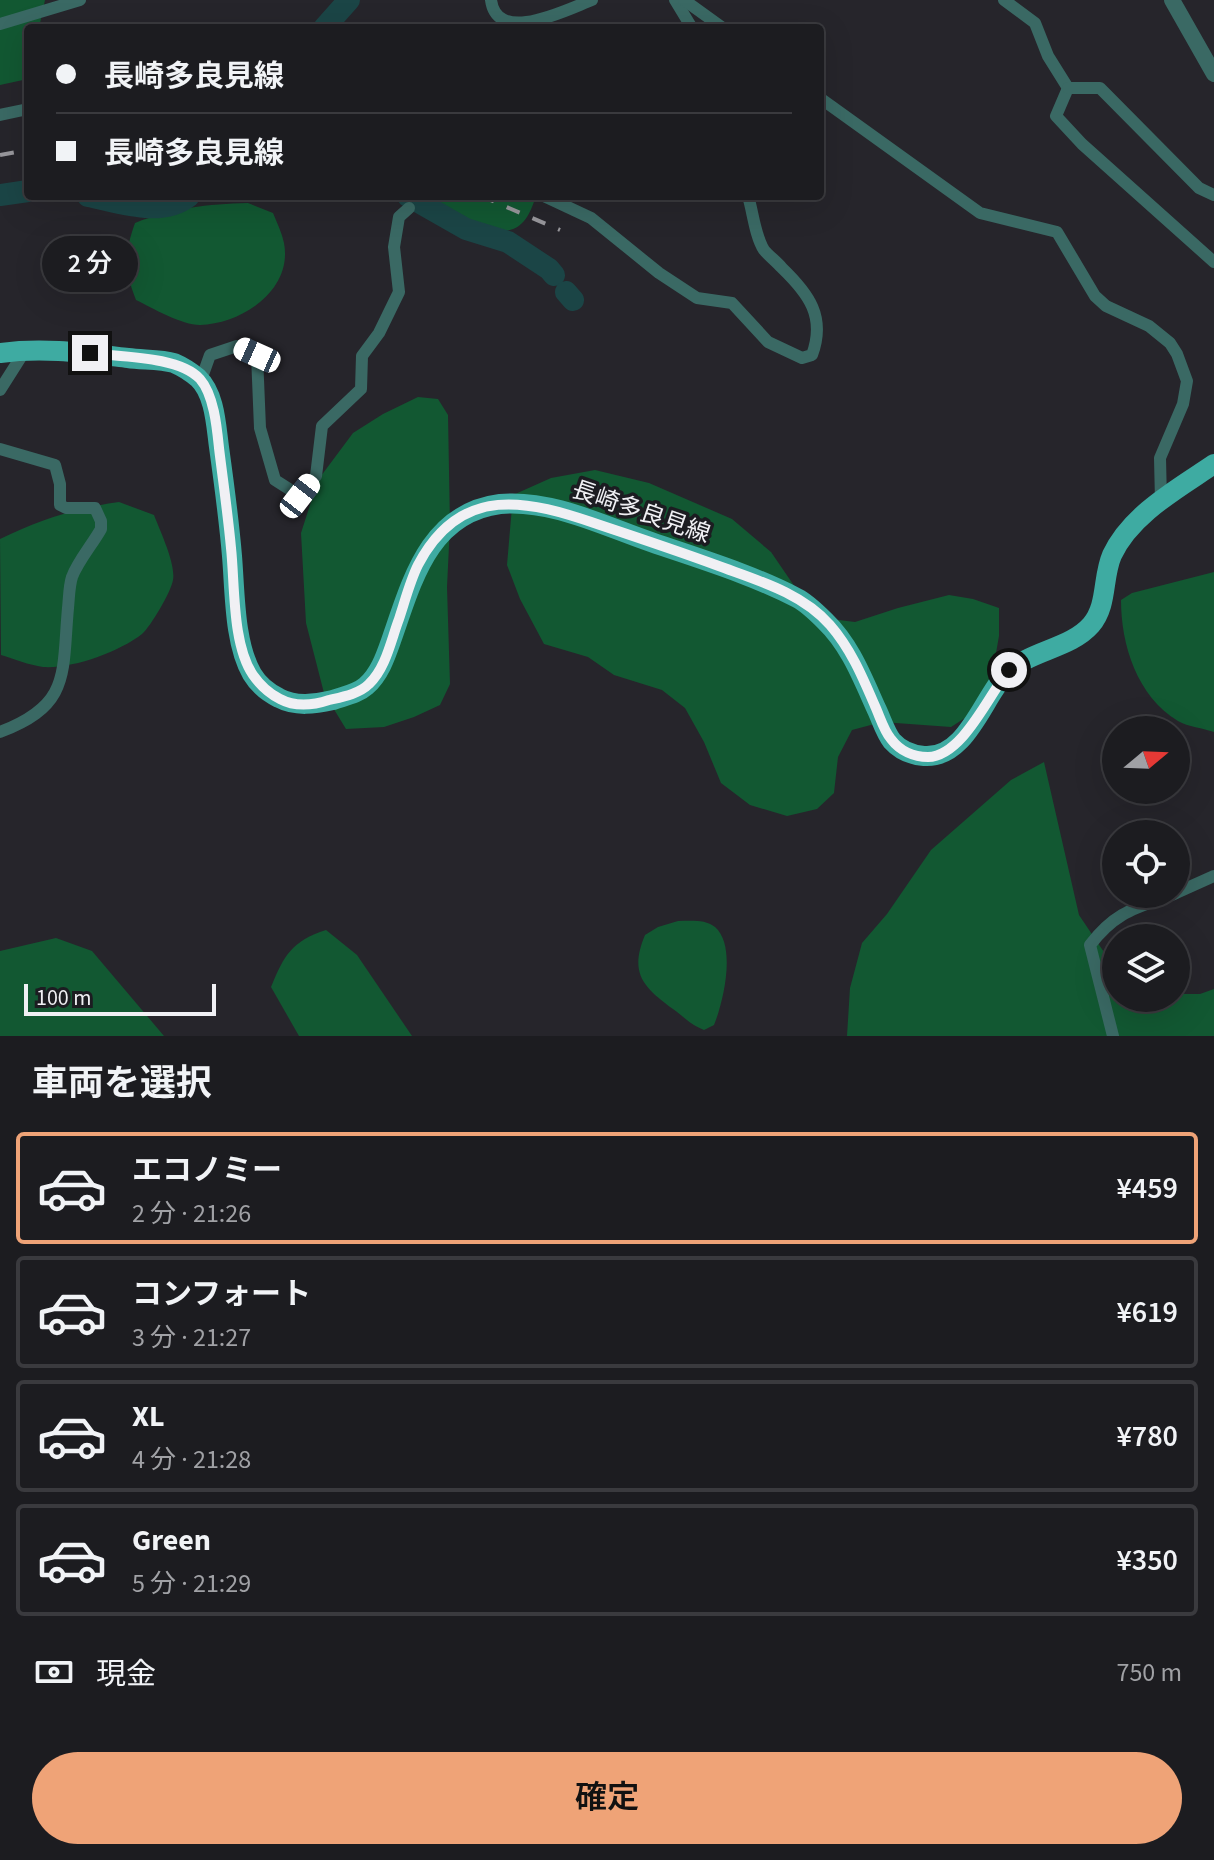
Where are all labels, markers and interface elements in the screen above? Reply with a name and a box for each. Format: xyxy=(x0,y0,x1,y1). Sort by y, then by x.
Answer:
text: 長崎多良見線 xyxy=(104,55,284,98)
text: 長崎多良見線 xyxy=(104,132,284,175)
callout: 2 分 xyxy=(42,237,138,293)
text: 2 分 xyxy=(68,245,112,282)
car xyxy=(230,334,284,376)
route end xyxy=(72,335,108,371)
car xyxy=(276,470,324,522)
street label: 長崎多良見線 xyxy=(567,472,715,552)
route start xyxy=(991,652,1027,688)
north arrow xyxy=(1102,716,1190,804)
map controls xyxy=(1102,716,1190,1012)
button: locate xyxy=(1102,820,1190,908)
button: layers xyxy=(1102,924,1190,1012)
scale bar xyxy=(24,980,216,1016)
text: 100 m xyxy=(36,982,91,1014)
text: 車両を選択 xyxy=(32,1058,212,1109)
text: エコノミー xyxy=(132,1149,282,1192)
icon: car xyxy=(36,1152,108,1224)
text: ¥459 xyxy=(1116,1167,1178,1210)
text: 2 分 · 21:26 xyxy=(132,1195,251,1232)
text: コンフォート xyxy=(132,1273,311,1316)
icon: car xyxy=(36,1276,108,1348)
text: ¥619 xyxy=(1116,1291,1178,1334)
text: 3 分 · 21:27 xyxy=(132,1319,251,1356)
text: XL xyxy=(132,1395,165,1438)
icon: car xyxy=(36,1400,108,1472)
text: ¥780 xyxy=(1116,1415,1178,1458)
text: 4 分 · 21:28 xyxy=(132,1441,251,1478)
text: Green xyxy=(132,1519,211,1562)
icon: car xyxy=(36,1524,108,1596)
text: ¥350 xyxy=(1116,1539,1178,1582)
text: 5 分 · 21:29 xyxy=(132,1565,251,1602)
icon: cash xyxy=(32,1650,76,1694)
text: 現金 xyxy=(96,1653,156,1696)
text: 750 m xyxy=(1116,1654,1182,1691)
button: 確定 xyxy=(32,1752,1182,1844)

